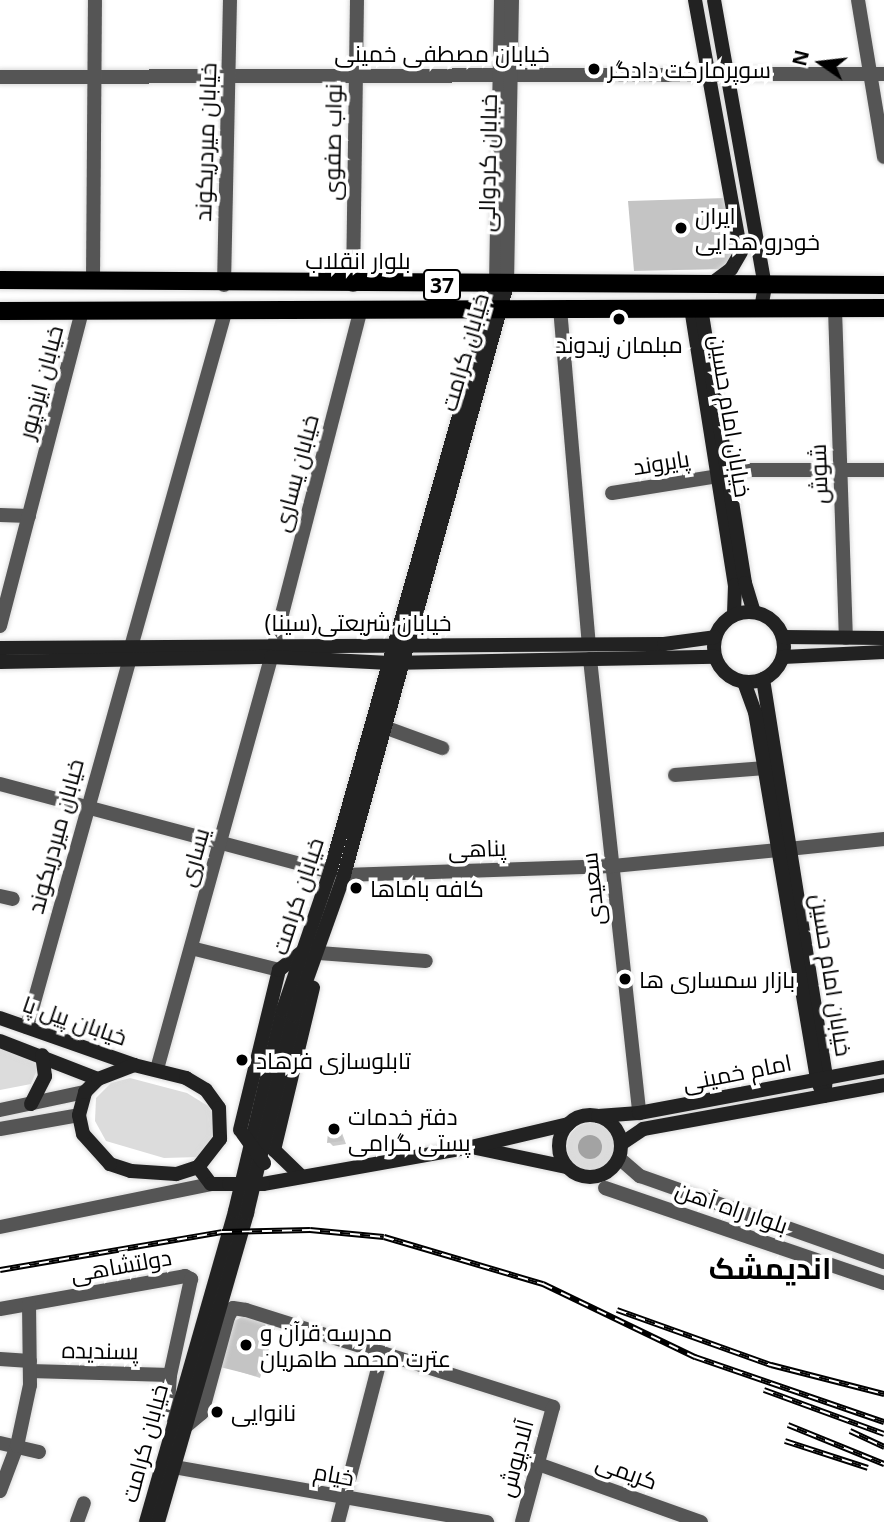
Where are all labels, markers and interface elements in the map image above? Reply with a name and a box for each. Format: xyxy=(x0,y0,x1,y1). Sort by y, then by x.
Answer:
north arrow xyxy=(786,28,856,98)
street label: خیابان مصطفی خمینی xyxy=(334,39,550,67)
text: N xyxy=(786,47,815,69)
place label: سوپرمارکت دادگر xyxy=(608,55,771,83)
marker: سوپرمارکت دادگر xyxy=(586,61,602,77)
street label: خیابان میردریکوند xyxy=(188,62,222,222)
street label: نواب صفوی xyxy=(317,83,347,201)
street label: خیابان کردوالی xyxy=(472,94,502,232)
place label: ایران خودرو هدایی xyxy=(695,201,820,255)
marker: ایران خودرو هدایی xyxy=(673,220,689,236)
street label: بلوار انقلاب xyxy=(305,246,411,274)
road number: 37 xyxy=(423,268,461,302)
street label: خیابان کرامت xyxy=(434,290,494,414)
marker: مبلمان زیدوند xyxy=(611,311,627,327)
street label: خیابان ایزدپور xyxy=(12,322,68,442)
place label: مبلمان زیدوند xyxy=(555,330,683,358)
street label: خیابان امام حسین xyxy=(705,333,757,499)
street label: خیابان یساری xyxy=(266,412,324,534)
street label: شوش xyxy=(803,443,833,505)
street label: پایروند xyxy=(631,444,691,480)
street label: خیابان شریعتی(سینا) xyxy=(265,608,451,636)
street label: خیابان میردریکوند xyxy=(21,756,89,916)
street label: یساری xyxy=(172,825,214,889)
street label: پناهی xyxy=(447,833,507,863)
street label: خیابان کرامت xyxy=(265,834,329,958)
street label: سعیدی xyxy=(574,851,610,927)
place label: کافه باماها xyxy=(370,874,484,902)
marker: کافه باماها xyxy=(348,880,364,896)
street label: خیابان امام حسین xyxy=(806,892,858,1058)
place label: بازار سمساری ها xyxy=(639,965,795,993)
marker: بازار سمساری ها xyxy=(617,971,633,987)
street label: خیابان پیل پا xyxy=(19,989,131,1051)
place label: تابلوسازی فرهاد xyxy=(256,1046,411,1074)
street label: امام خمینی xyxy=(680,1048,794,1096)
marker: تابلوسازی فرهاد xyxy=(234,1052,250,1068)
place label: دفتر خدمات پستی گرامی xyxy=(348,1102,471,1156)
marker: دفتر خدمات پستی گرامی xyxy=(326,1121,342,1137)
street label: بلوار راه آهن xyxy=(672,1175,792,1239)
street label: دولتشاهی xyxy=(68,1243,174,1287)
district label: اندیمشک xyxy=(709,1250,831,1286)
place label: مدرسه قرآن و عترت محمد طاهریان xyxy=(260,1318,451,1372)
street label: پسندیده xyxy=(61,1336,139,1364)
marker: مدرسه قرآن و عترت محمد طاهریان xyxy=(238,1337,254,1353)
street label: خیابان کرامت xyxy=(115,1381,173,1505)
place label: نانوایی xyxy=(231,1398,296,1426)
marker: نانوایی xyxy=(209,1404,225,1420)
street label: آلادپوش xyxy=(491,1416,539,1500)
street label: کریمی xyxy=(593,1447,661,1495)
street label: خیام xyxy=(312,1457,356,1491)

